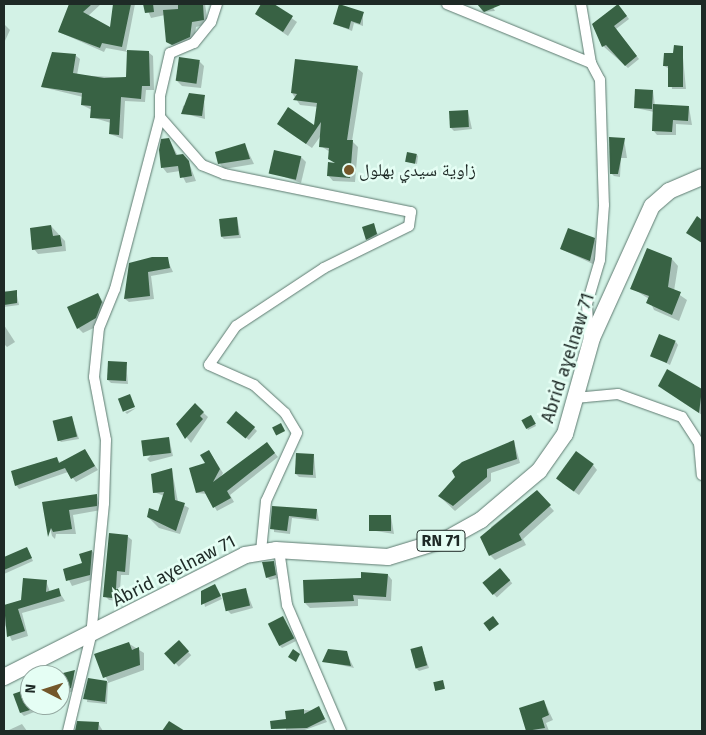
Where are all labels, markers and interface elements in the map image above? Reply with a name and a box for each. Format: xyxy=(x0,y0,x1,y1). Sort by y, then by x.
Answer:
place label: زاوية سيدي بهلول xyxy=(359,159,476,181)
marker: زاوية سيدي بهلول xyxy=(343,164,355,176)
street label: Abrid aɣelnaw 71 xyxy=(537,290,599,426)
road number: RN 71 xyxy=(416,528,466,554)
street label: Abrid aɣelnaw 71 xyxy=(109,531,239,611)
north arrow xyxy=(20,665,70,715)
text: N xyxy=(22,683,39,694)

